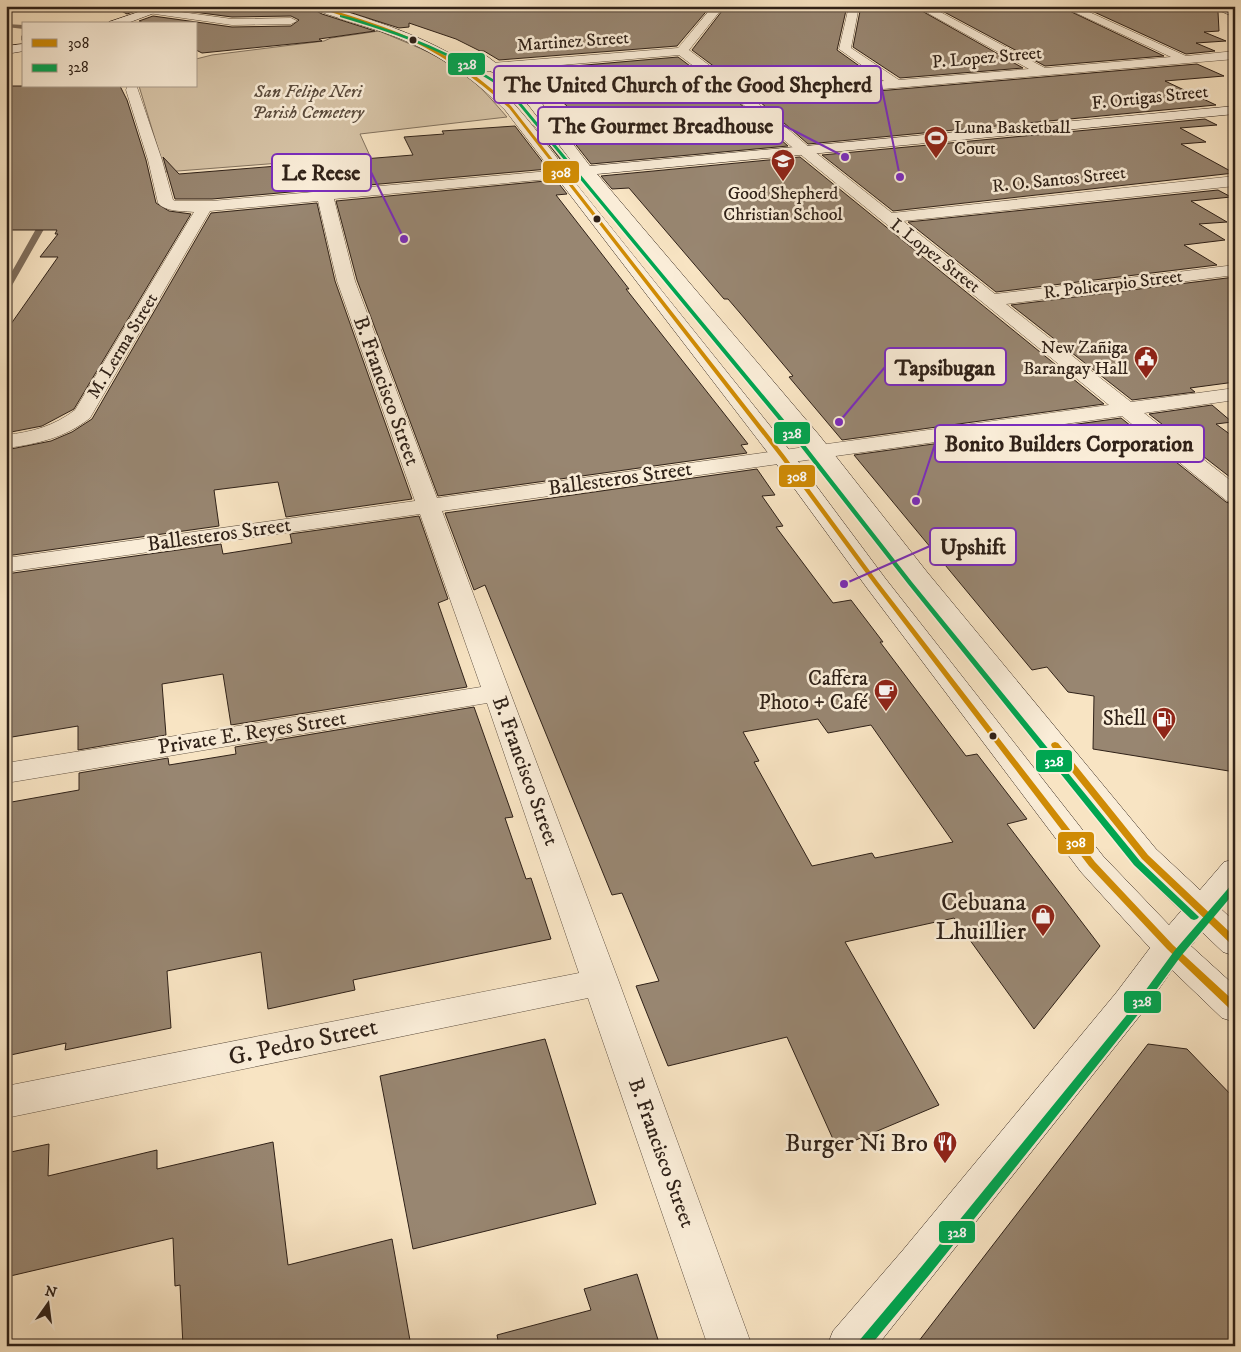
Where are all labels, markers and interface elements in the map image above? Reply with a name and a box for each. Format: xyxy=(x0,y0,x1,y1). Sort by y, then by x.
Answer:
legend xyxy=(22,22,198,88)
street label: Martinez Street xyxy=(516,27,630,57)
text: 308 xyxy=(68,34,89,53)
unlabelled marker xyxy=(408,35,418,45)
street label: P. Lopez Street xyxy=(931,42,1043,74)
line badge: 328 xyxy=(447,52,486,76)
text: 328 xyxy=(457,56,477,74)
text: 328 xyxy=(68,58,88,77)
callout: The United Church of the Good Shepherd xyxy=(494,66,881,103)
text: The United Church of the Good Shepherd xyxy=(503,72,873,99)
park label: San Felipe Neri Parish Cemetery xyxy=(252,81,365,124)
street label: F. Ortigas Street xyxy=(1091,81,1210,115)
callout: The Gourmet Breadhouse xyxy=(538,107,783,144)
text: The Gourmet Breadhouse xyxy=(548,113,773,140)
place label: Luna Basketball Court xyxy=(954,117,1071,160)
sports icon: Luna Basketball Court xyxy=(923,125,949,159)
school or university icon: Good Shepherd Christian School xyxy=(770,148,796,182)
callout: Le Reese xyxy=(272,154,371,191)
text: Le Reese xyxy=(282,160,360,187)
line badge: 308 xyxy=(542,160,580,184)
street label: R. O. Santos Street xyxy=(991,162,1127,198)
text: 308 xyxy=(551,164,571,182)
place label: Good Shepherd Christian School xyxy=(723,183,843,226)
unlabelled marker xyxy=(592,214,602,224)
street label: I. Lopez Street xyxy=(886,214,985,298)
street label: R. Policarpio Street xyxy=(1042,266,1184,304)
street label: M. Lerma Street xyxy=(83,289,163,403)
street label: B. Francisco Street xyxy=(347,313,425,470)
place label: New Zañiga Barangay Hall xyxy=(1023,337,1129,380)
public building icon: New Zañiga Barangay Hall xyxy=(1133,345,1159,379)
callout: Tapsibugan xyxy=(885,348,1006,385)
text: Tapsibugan xyxy=(894,355,996,382)
line badge: 328 xyxy=(773,421,811,445)
text: 328 xyxy=(782,425,802,443)
callout: Bonito Builders Corporation xyxy=(935,425,1204,462)
text: Bonito Builders Corporation xyxy=(945,431,1194,458)
street label: Ballesteros Street xyxy=(546,456,694,502)
line badge: 308 xyxy=(778,464,816,488)
text: 308 xyxy=(787,468,807,486)
street label: Ballesteros Street xyxy=(145,512,293,558)
callout: Upshift xyxy=(930,528,1016,565)
text: Upshift xyxy=(940,534,1006,561)
place label: Caffera Photo + Café xyxy=(759,666,868,716)
cafe icon: Caffera Photo + Café xyxy=(873,678,899,712)
street label: B. Francisco Street xyxy=(486,693,564,850)
street label: Private E. Reyes Street xyxy=(156,705,348,761)
place label: Shell xyxy=(1103,706,1147,732)
fuel station icon: Shell xyxy=(1151,706,1177,740)
unlabelled marker xyxy=(988,731,998,741)
line badge: 328 xyxy=(1035,749,1073,773)
text: 328 xyxy=(1044,753,1064,771)
line badge: 308 xyxy=(1057,831,1095,855)
text: 308 xyxy=(1066,834,1086,852)
place label: Cebuana Lhuillier xyxy=(935,887,1027,947)
shop icon: Cebuana Lhuillier xyxy=(1030,903,1056,937)
line badge: 328 xyxy=(1123,990,1162,1014)
text: 328 xyxy=(1132,993,1152,1011)
street label: G. Pedro Street xyxy=(226,1011,380,1073)
street label: B. Francisco Street xyxy=(622,1075,700,1232)
place label: Burger Ni Bro xyxy=(785,1128,928,1159)
restaurant icon: Burger Ni Bro xyxy=(932,1130,958,1164)
line badge: 328 xyxy=(938,1220,976,1244)
text: 328 xyxy=(947,1224,967,1242)
north arrow xyxy=(22,1280,72,1330)
text: N xyxy=(43,1282,59,1303)

